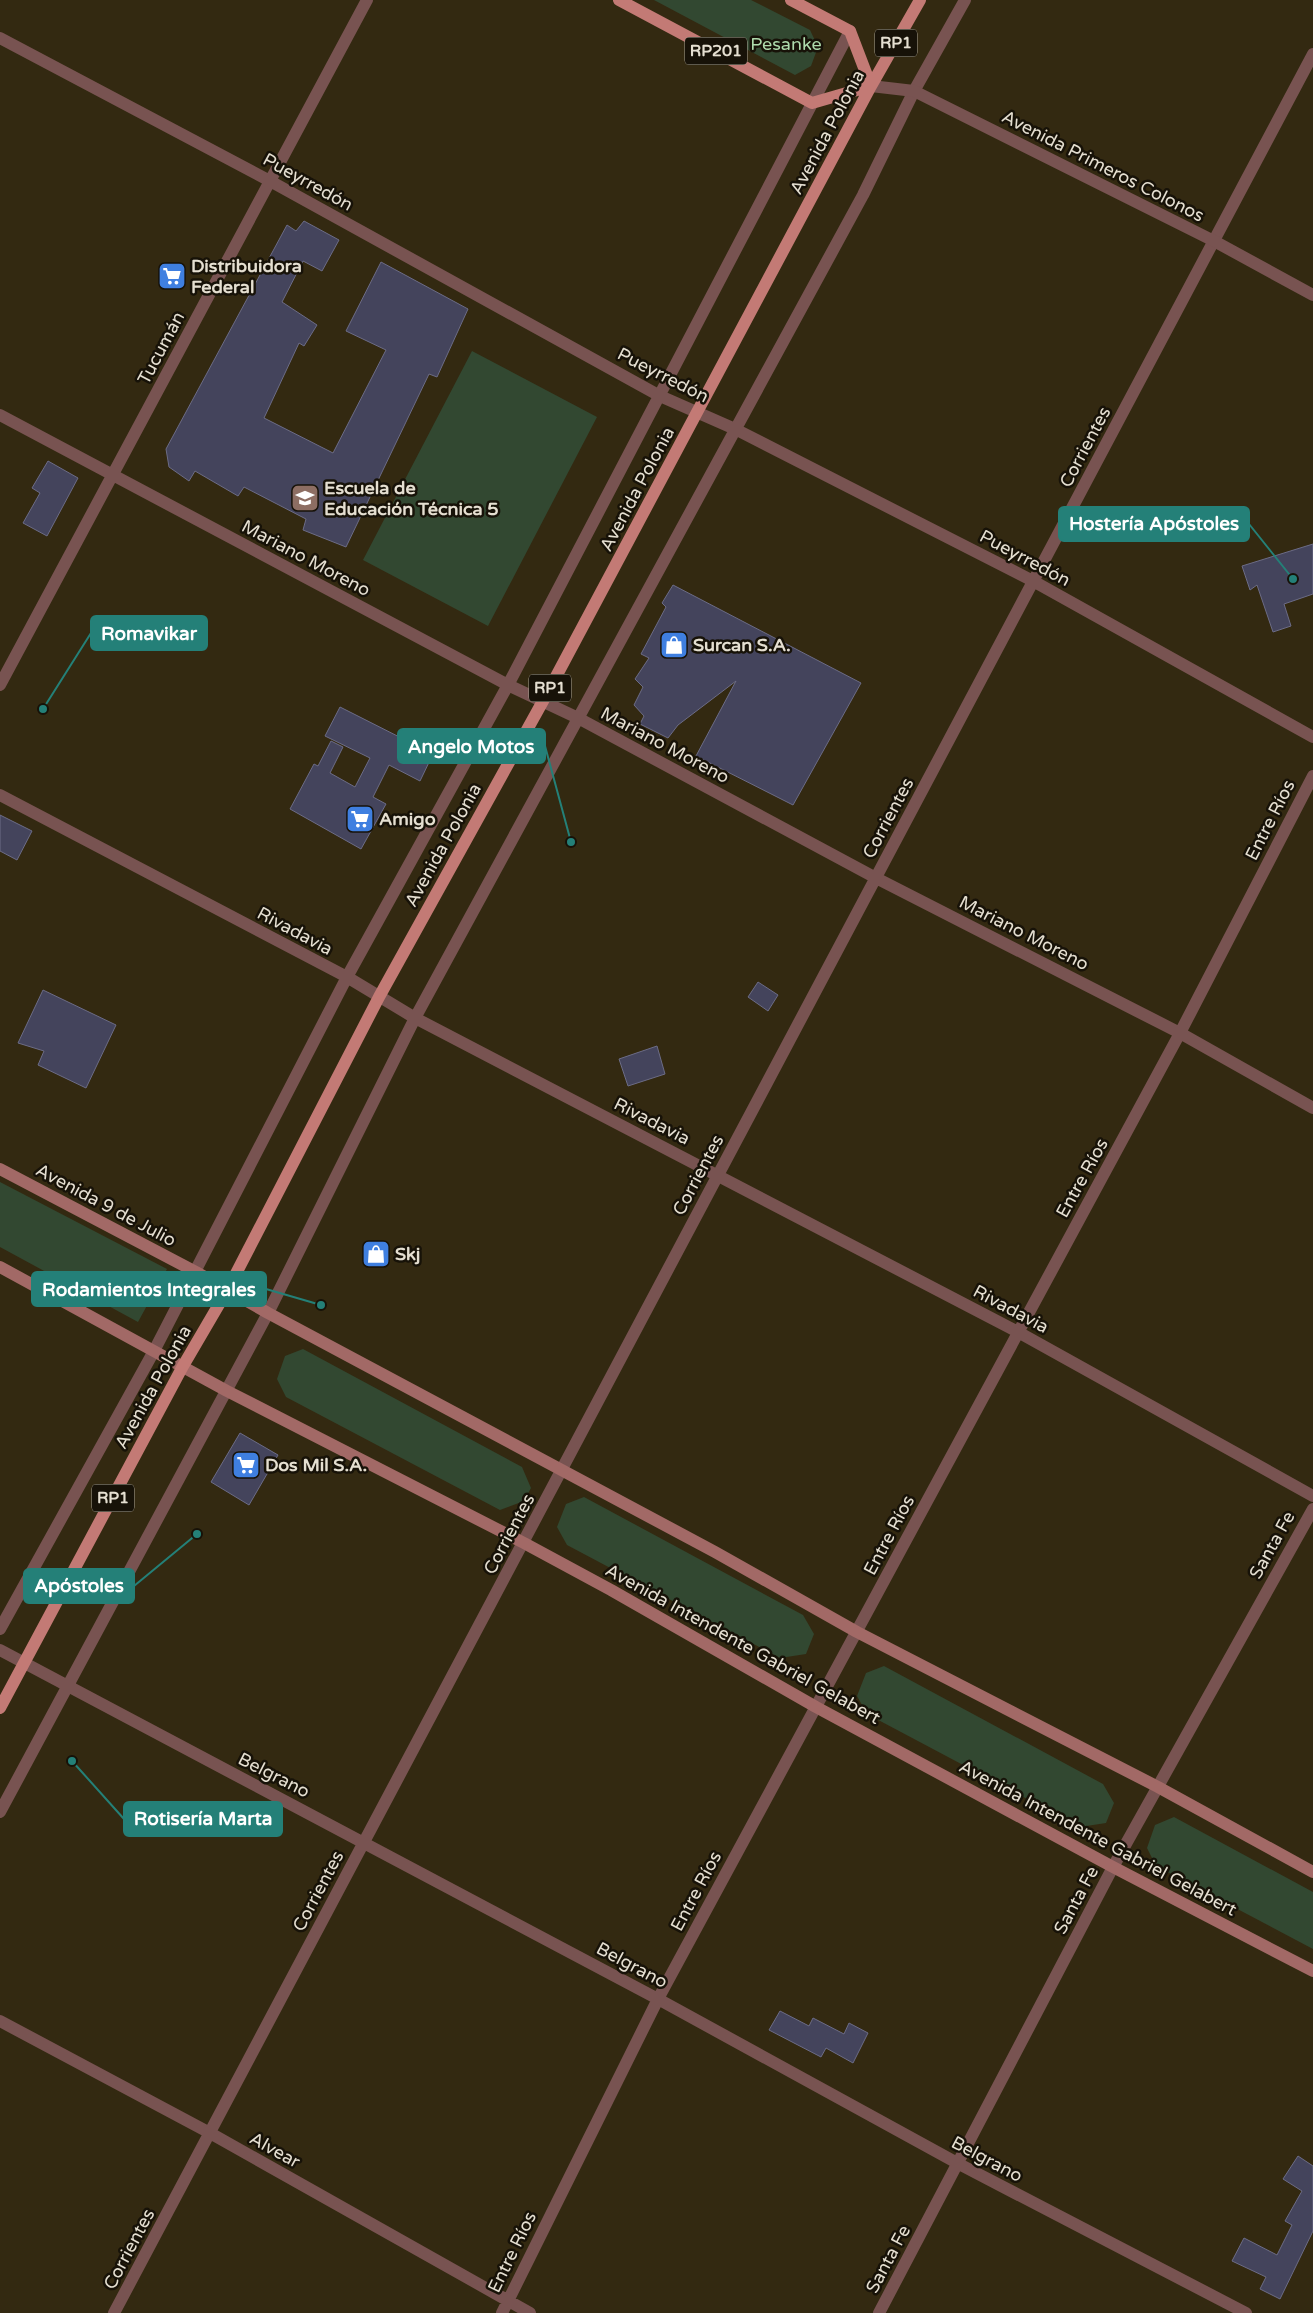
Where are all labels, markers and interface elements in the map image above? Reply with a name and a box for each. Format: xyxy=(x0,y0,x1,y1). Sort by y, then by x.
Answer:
road number: RP1 xyxy=(875,29,917,56)
park label: Pesanke xyxy=(750,33,822,55)
road number: RP201 xyxy=(685,37,747,64)
street label: Avenida Polonia xyxy=(785,66,869,198)
street label: Avenida Primeros Colonos xyxy=(998,105,1208,227)
street label: Pueyrredón xyxy=(259,148,357,216)
place label: Distribuidora Federal xyxy=(191,255,302,298)
supermarket icon: Distribuidora Federal xyxy=(157,261,187,291)
street label: Tucumán xyxy=(133,308,189,388)
street label: Pueyrredón xyxy=(614,343,712,407)
street label: Corrientes xyxy=(1055,403,1115,491)
street label: Avenida Polonia xyxy=(595,423,679,555)
place label: Escuela de Educación Técnica 5 xyxy=(324,477,499,520)
school or university icon: Escuela de Educación Técnica 5 xyxy=(290,483,320,513)
callout: Hostería Apóstoles xyxy=(1059,507,1249,541)
text: Hostería Apóstoles xyxy=(1069,513,1239,536)
street label: Mariano Moreno xyxy=(238,515,374,601)
street label: Pueyrredón xyxy=(976,525,1074,591)
callout: Romavikar xyxy=(91,616,207,650)
text: Romavikar xyxy=(101,623,198,645)
shop icon: Surcan S.A. xyxy=(659,630,689,660)
place label: Surcan S.A. xyxy=(693,634,791,656)
road number: RP1 xyxy=(529,674,571,701)
street label: Mariano Moreno xyxy=(597,702,733,788)
callout: Angelo Motos xyxy=(398,729,545,763)
text: Angelo Motos xyxy=(408,736,534,759)
street label: Corrientes xyxy=(858,774,918,862)
street label: Entre Ríos xyxy=(1240,776,1300,864)
street label: Avenida Polonia xyxy=(400,779,486,911)
supermarket icon: Amigo xyxy=(345,804,375,834)
place label: Amigo xyxy=(379,808,436,830)
street label: Mariano Moreno xyxy=(956,891,1092,975)
street label: Rivadavia xyxy=(254,902,336,960)
street label: Rivadavia xyxy=(610,1093,694,1149)
street label: Corrientes xyxy=(668,1131,728,1219)
street label: Entre Ríos xyxy=(1051,1134,1113,1222)
street label: Avenida 9 de Julio xyxy=(32,1159,180,1251)
shop icon: Skj xyxy=(361,1239,391,1269)
place label: Skj xyxy=(395,1243,420,1265)
callout: Rodamientos Integrales xyxy=(32,1272,266,1306)
text: Rodamientos Integrales xyxy=(42,1279,256,1302)
street label: Rivadavia xyxy=(970,1280,1052,1338)
street label: Avenida Polonia xyxy=(110,1321,196,1453)
supermarket icon: Dos Mil S.A. xyxy=(231,1450,261,1480)
place label: Dos Mil S.A. xyxy=(265,1454,367,1476)
road number: RP1 xyxy=(92,1485,134,1512)
street label: Corrientes xyxy=(479,1490,539,1578)
street label: Entre Ríos xyxy=(859,1491,919,1579)
street label: Santa Fe xyxy=(1244,1507,1300,1583)
street label: Avenida Intendente Gabriel Gelabert xyxy=(602,1559,884,1729)
callout: Apóstoles xyxy=(24,1569,134,1603)
text: Apóstoles xyxy=(34,1575,124,1598)
street label: Belgrano xyxy=(235,1748,313,1802)
street label: Avenida Intendente Gabriel Gelabert xyxy=(956,1755,1241,1921)
callout: Rotisería Marta xyxy=(124,1802,282,1836)
text: Rotisería Marta xyxy=(134,1808,272,1830)
street label: Corrientes xyxy=(288,1847,348,1935)
street label: Entre Ríos xyxy=(666,1847,726,1935)
street label: Santa Fe xyxy=(1049,1862,1103,1938)
street label: Belgrano xyxy=(593,1937,671,1993)
street label: Alvear xyxy=(246,2127,304,2173)
street label: Belgrano xyxy=(948,2131,1026,2187)
street label: Corrientes xyxy=(99,2205,159,2293)
street label: Entre Ríos xyxy=(483,2208,541,2296)
street label: Santa Fe xyxy=(861,2221,915,2297)

